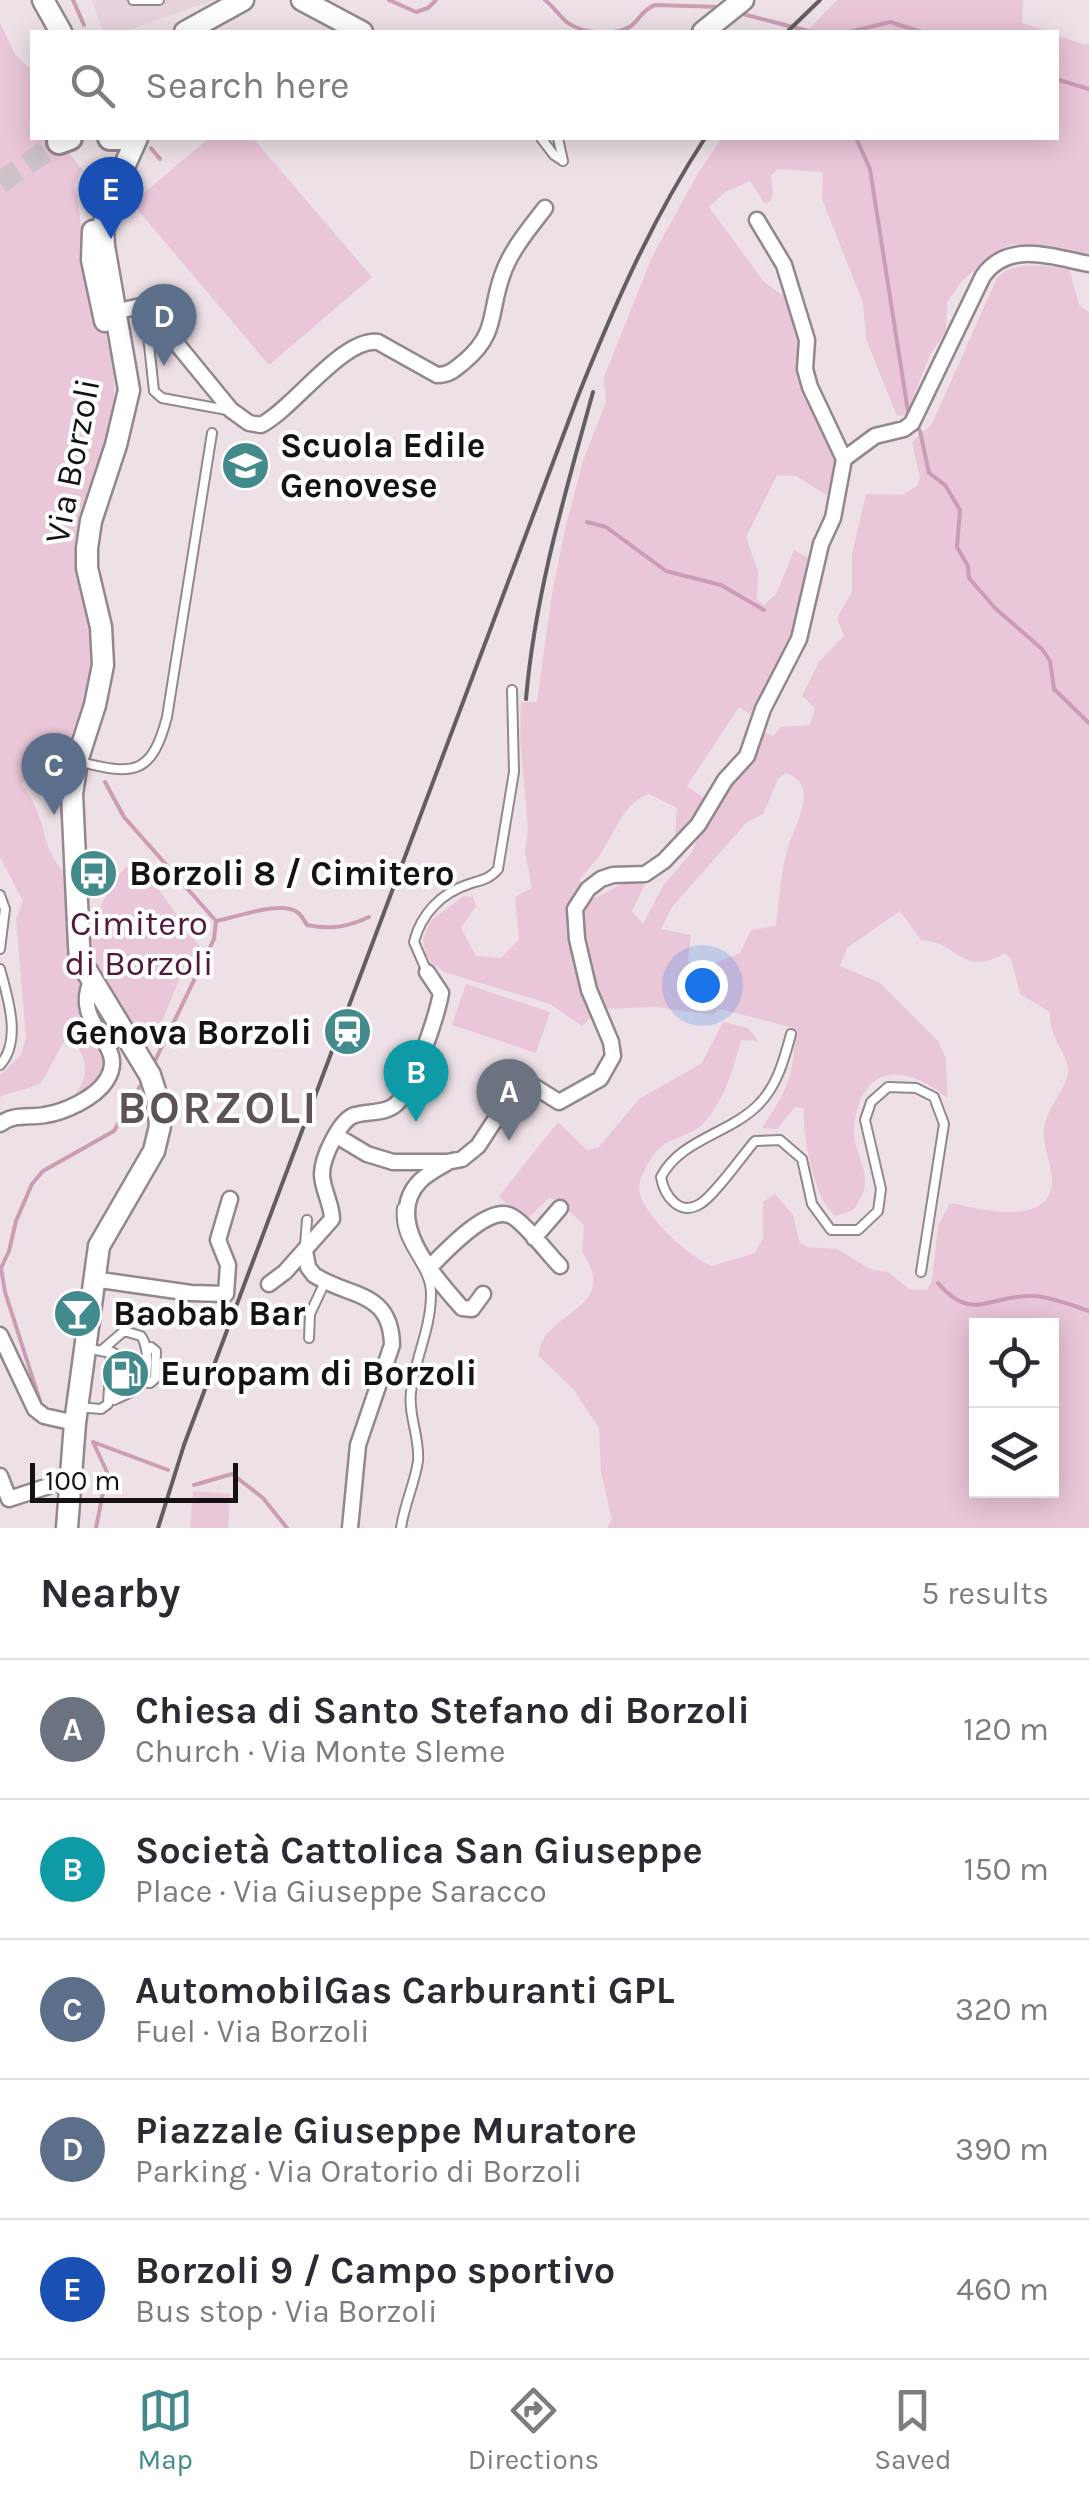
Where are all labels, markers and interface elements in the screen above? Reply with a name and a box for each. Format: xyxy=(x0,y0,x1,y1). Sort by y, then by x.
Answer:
search box xyxy=(30,30,1059,140)
icon: search xyxy=(65,58,120,113)
text: Search here xyxy=(145,63,349,108)
pin: E xyxy=(78,156,144,239)
pin: D xyxy=(132,284,196,366)
street label: Via Borzoli xyxy=(36,375,109,547)
place label: Scuola Edile Genovese xyxy=(280,425,485,506)
school or university icon: Scuola Edile Genovese xyxy=(219,439,271,491)
pin: C xyxy=(22,732,86,815)
bus stop icon: Borzoli 8 / Cimitero xyxy=(68,847,120,899)
place label: Borzoli 8 / Cimitero xyxy=(129,853,454,894)
park label: Cimitero di Borzoli xyxy=(65,903,213,984)
your location xyxy=(677,960,728,1011)
station icon: Genova Borzoli xyxy=(321,1006,373,1058)
place label: Genova Borzoli xyxy=(65,1012,312,1053)
pin: B xyxy=(384,1040,448,1122)
pin: A xyxy=(476,1058,542,1141)
district label: BORZOLI xyxy=(117,1082,319,1134)
bar icon: Baobab Bar xyxy=(52,1287,104,1339)
place label: Baobab Bar xyxy=(113,1293,305,1334)
map controls xyxy=(969,1318,1059,1498)
button: locate xyxy=(969,1318,1059,1408)
fuel station icon: Europam di Borzoli xyxy=(99,1347,151,1399)
place label: Europam di Borzoli xyxy=(160,1353,477,1394)
button: layers xyxy=(969,1408,1059,1498)
scale bar xyxy=(30,1458,238,1502)
text: 100 m xyxy=(45,1464,120,1497)
text: Nearby xyxy=(40,1568,180,1618)
text: 5 results xyxy=(921,1575,1049,1612)
text: Chiesa di Santo Stefano di Borzoli xyxy=(135,1688,750,1733)
text: A xyxy=(62,1711,83,1748)
text: 120 m xyxy=(963,1711,1049,1748)
text: Church · Via Monte Sleme xyxy=(135,1733,505,1770)
text: Società Cattolica San Giuseppe xyxy=(135,1828,703,1873)
text: B xyxy=(62,1851,83,1888)
text: 150 m xyxy=(964,1851,1049,1888)
text: Place · Via Giuseppe Saracco xyxy=(135,1873,547,1910)
text: AutomobilGas Carburanti GPL xyxy=(135,1968,674,2013)
text: C xyxy=(62,1991,83,2028)
text: 320 m xyxy=(955,1991,1049,2028)
text: Fuel · Via Borzoli xyxy=(135,2013,370,2050)
text: Piazzale Giuseppe Muratore xyxy=(135,2108,637,2153)
text: D xyxy=(62,2131,83,2168)
text: 390 m xyxy=(955,2131,1049,2168)
text: Parking · Via Oratorio di Borzoli xyxy=(135,2153,582,2190)
text: Borzoli 9 / Campo sportivo xyxy=(135,2248,615,2293)
text: E xyxy=(63,2271,82,2308)
text: 460 m xyxy=(956,2271,1049,2308)
text: Bus stop · Via Borzoli xyxy=(135,2293,438,2330)
tab: Map xyxy=(137,2383,193,2476)
tab: Directions xyxy=(468,2383,599,2476)
tab: Saved xyxy=(874,2383,952,2476)

